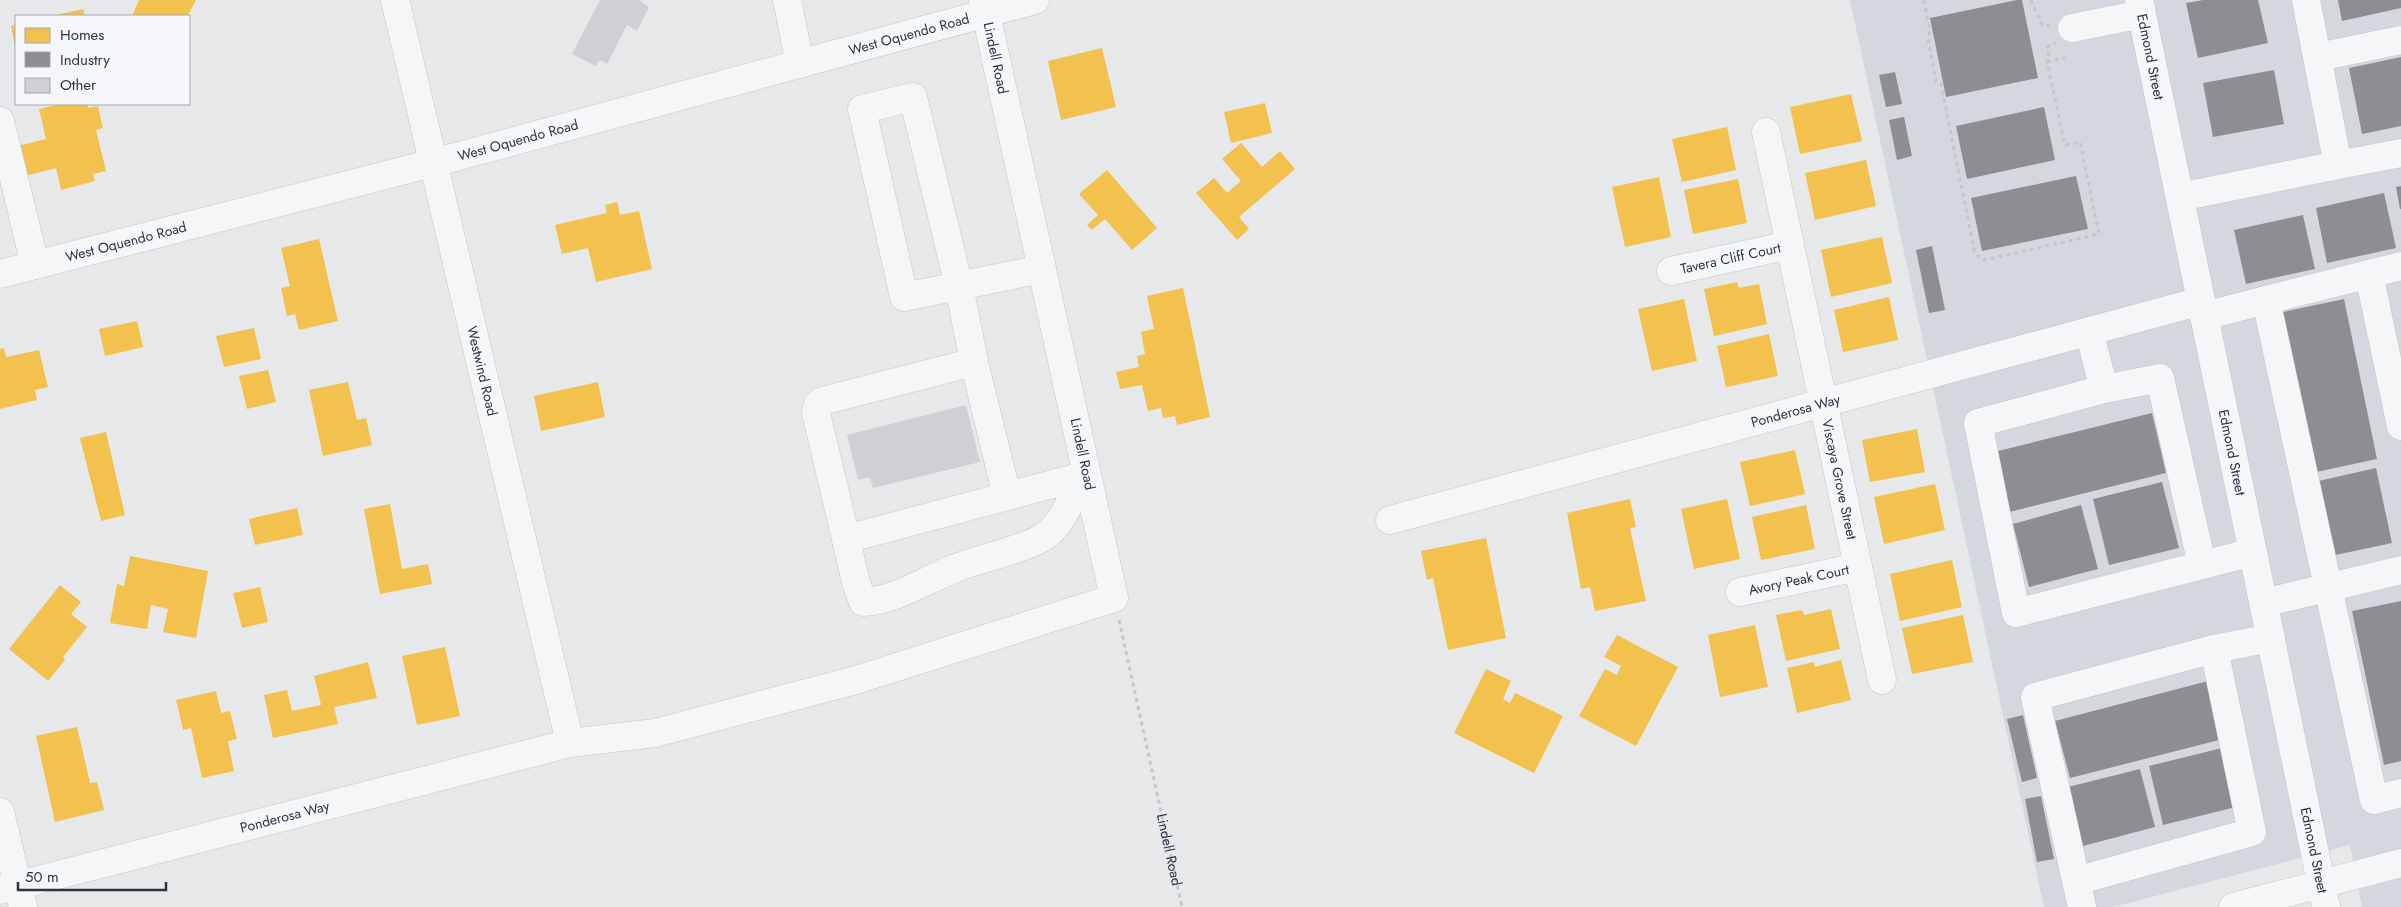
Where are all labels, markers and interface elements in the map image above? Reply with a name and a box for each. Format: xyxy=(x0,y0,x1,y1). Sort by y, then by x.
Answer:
street label: West Oquendo Road xyxy=(846,8,971,60)
street label: Edmond Street xyxy=(2132,12,2169,102)
legend xyxy=(15,15,190,105)
street label: Lindell Road xyxy=(979,20,1013,96)
text: Homes xyxy=(60,24,104,46)
text: Industry xyxy=(60,49,110,71)
text: Other xyxy=(60,74,97,96)
street label: West Oquendo Road xyxy=(455,114,581,166)
street label: West Oquendo Road xyxy=(63,217,189,267)
street label: Tavera Cliff Court xyxy=(1679,237,1783,279)
street label: Westwind Road xyxy=(462,324,503,418)
street label: Ponderosa Way xyxy=(1749,389,1843,432)
street label: Edmond Street xyxy=(2214,408,2251,498)
street label: Lindell Road xyxy=(1066,416,1100,492)
street label: Viscaya Grove Street xyxy=(1817,417,1862,542)
street label: Avory Peak Court xyxy=(1747,559,1851,600)
street label: Ponderosa Way xyxy=(238,795,332,838)
street label: Edmond Street xyxy=(2296,805,2333,895)
street label: Lindell Road xyxy=(1152,812,1187,888)
scale bar xyxy=(18,860,165,892)
text: 50 m xyxy=(25,866,59,888)

